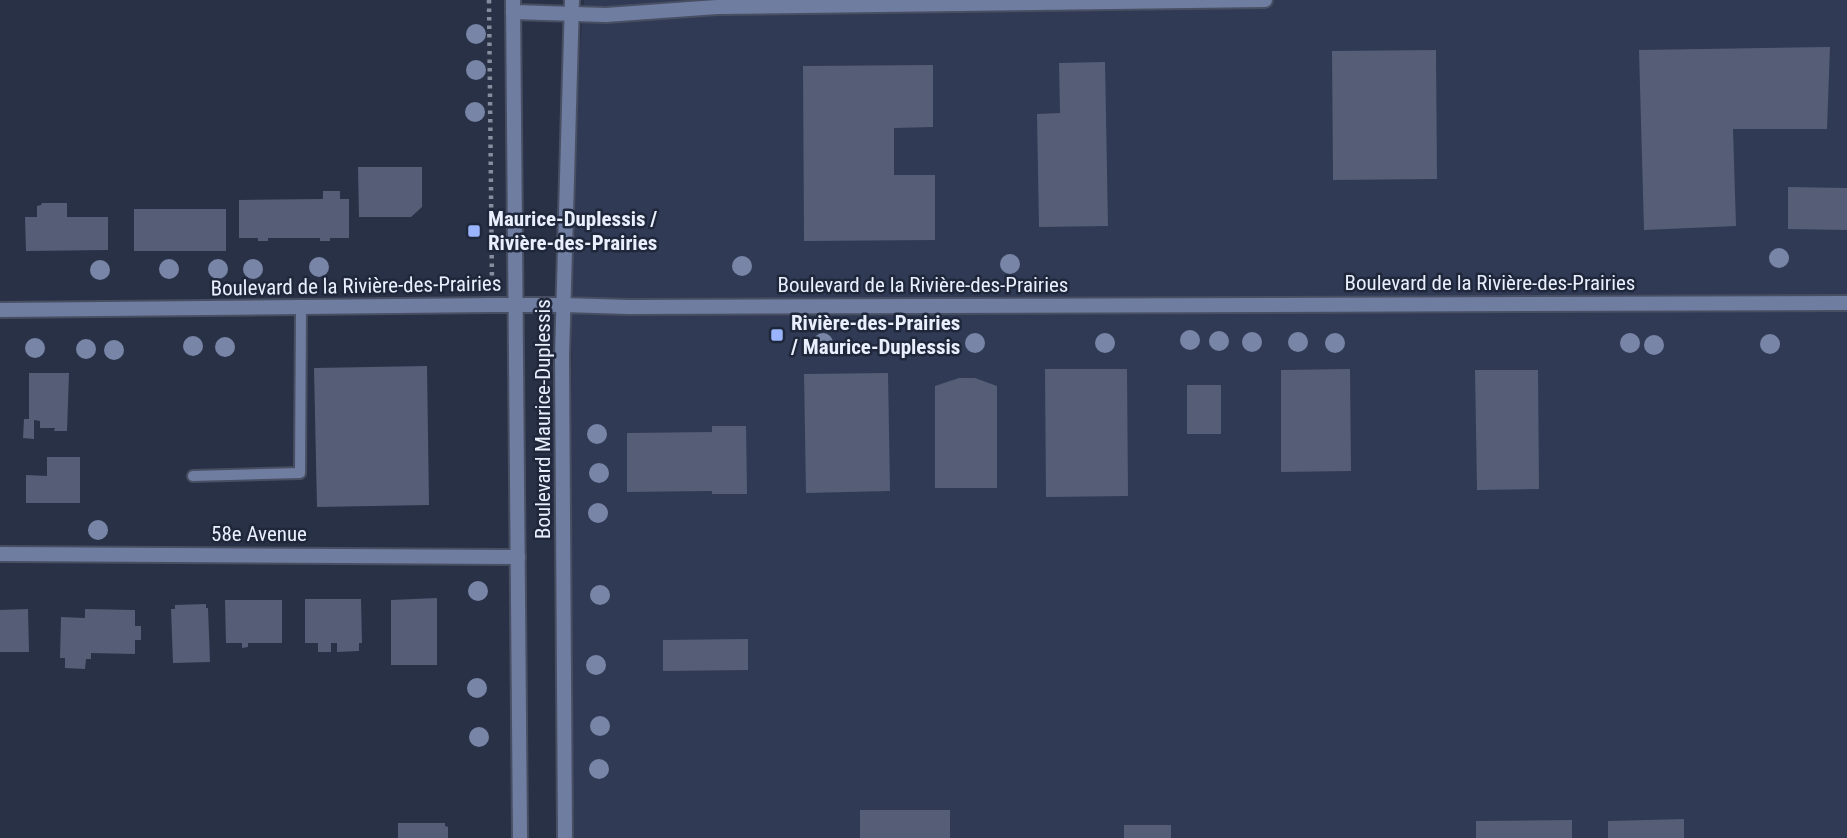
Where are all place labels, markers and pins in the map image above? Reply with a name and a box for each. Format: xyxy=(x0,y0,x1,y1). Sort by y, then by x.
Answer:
place label: Maurice-Duplessis / Rivière-des-Prairies xyxy=(488,207,657,255)
marker: Maurice-Duplessis / Rivière-des-Prairies xyxy=(466,223,482,239)
place label: Rivière-des-Prairies / Maurice-Duplessis xyxy=(790,311,960,359)
marker: Rivière-des-Prairies / Maurice-Duplessis xyxy=(769,327,785,343)

